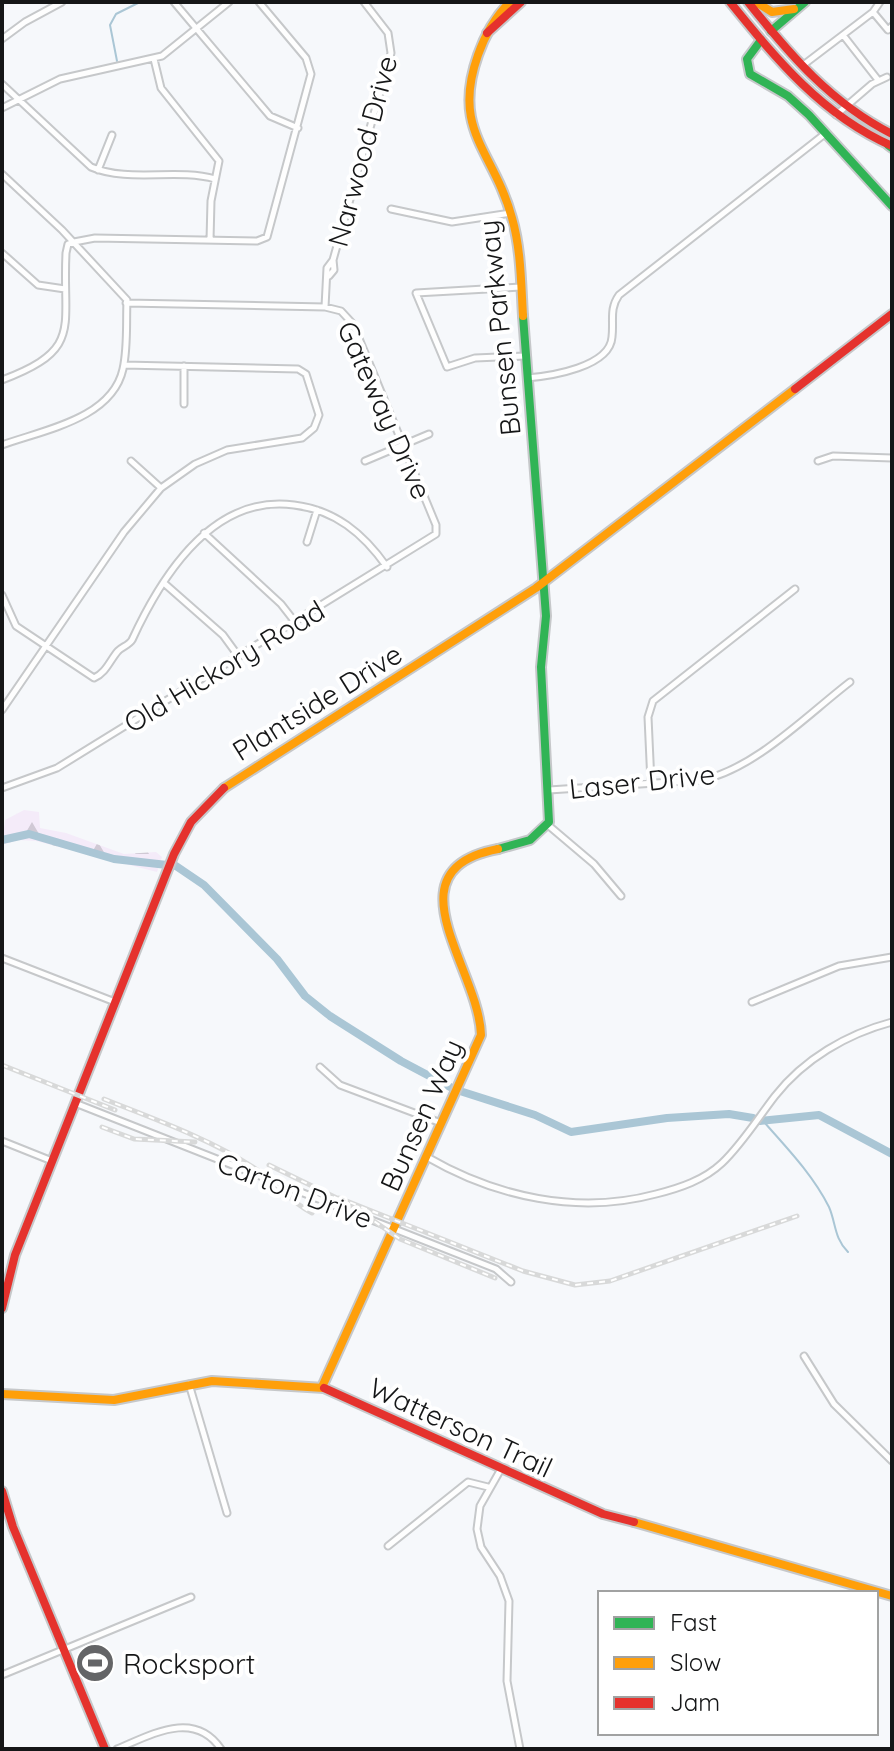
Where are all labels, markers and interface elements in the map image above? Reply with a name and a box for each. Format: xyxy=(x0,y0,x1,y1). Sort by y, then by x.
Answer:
street label: Narwood Drive xyxy=(320,52,404,250)
street label: Bunsen Parkway xyxy=(470,219,528,437)
street label: Gateway Drive xyxy=(330,316,440,504)
street label: Old Hickory Road xyxy=(117,592,331,740)
street label: Plantside Drive xyxy=(226,636,408,768)
street label: Laser Drive xyxy=(567,756,717,806)
street label: Bunsen Way xyxy=(372,1034,470,1196)
street label: Carton Drive xyxy=(212,1144,378,1236)
street label: Watterson Trail xyxy=(364,1369,558,1485)
legend xyxy=(598,1591,878,1735)
text: Fast xyxy=(670,1607,717,1637)
sports icon: Rocksport xyxy=(74,1642,116,1684)
place label: Rocksport xyxy=(123,1646,255,1681)
text: Slow xyxy=(670,1647,721,1677)
text: Jam xyxy=(670,1687,720,1717)

